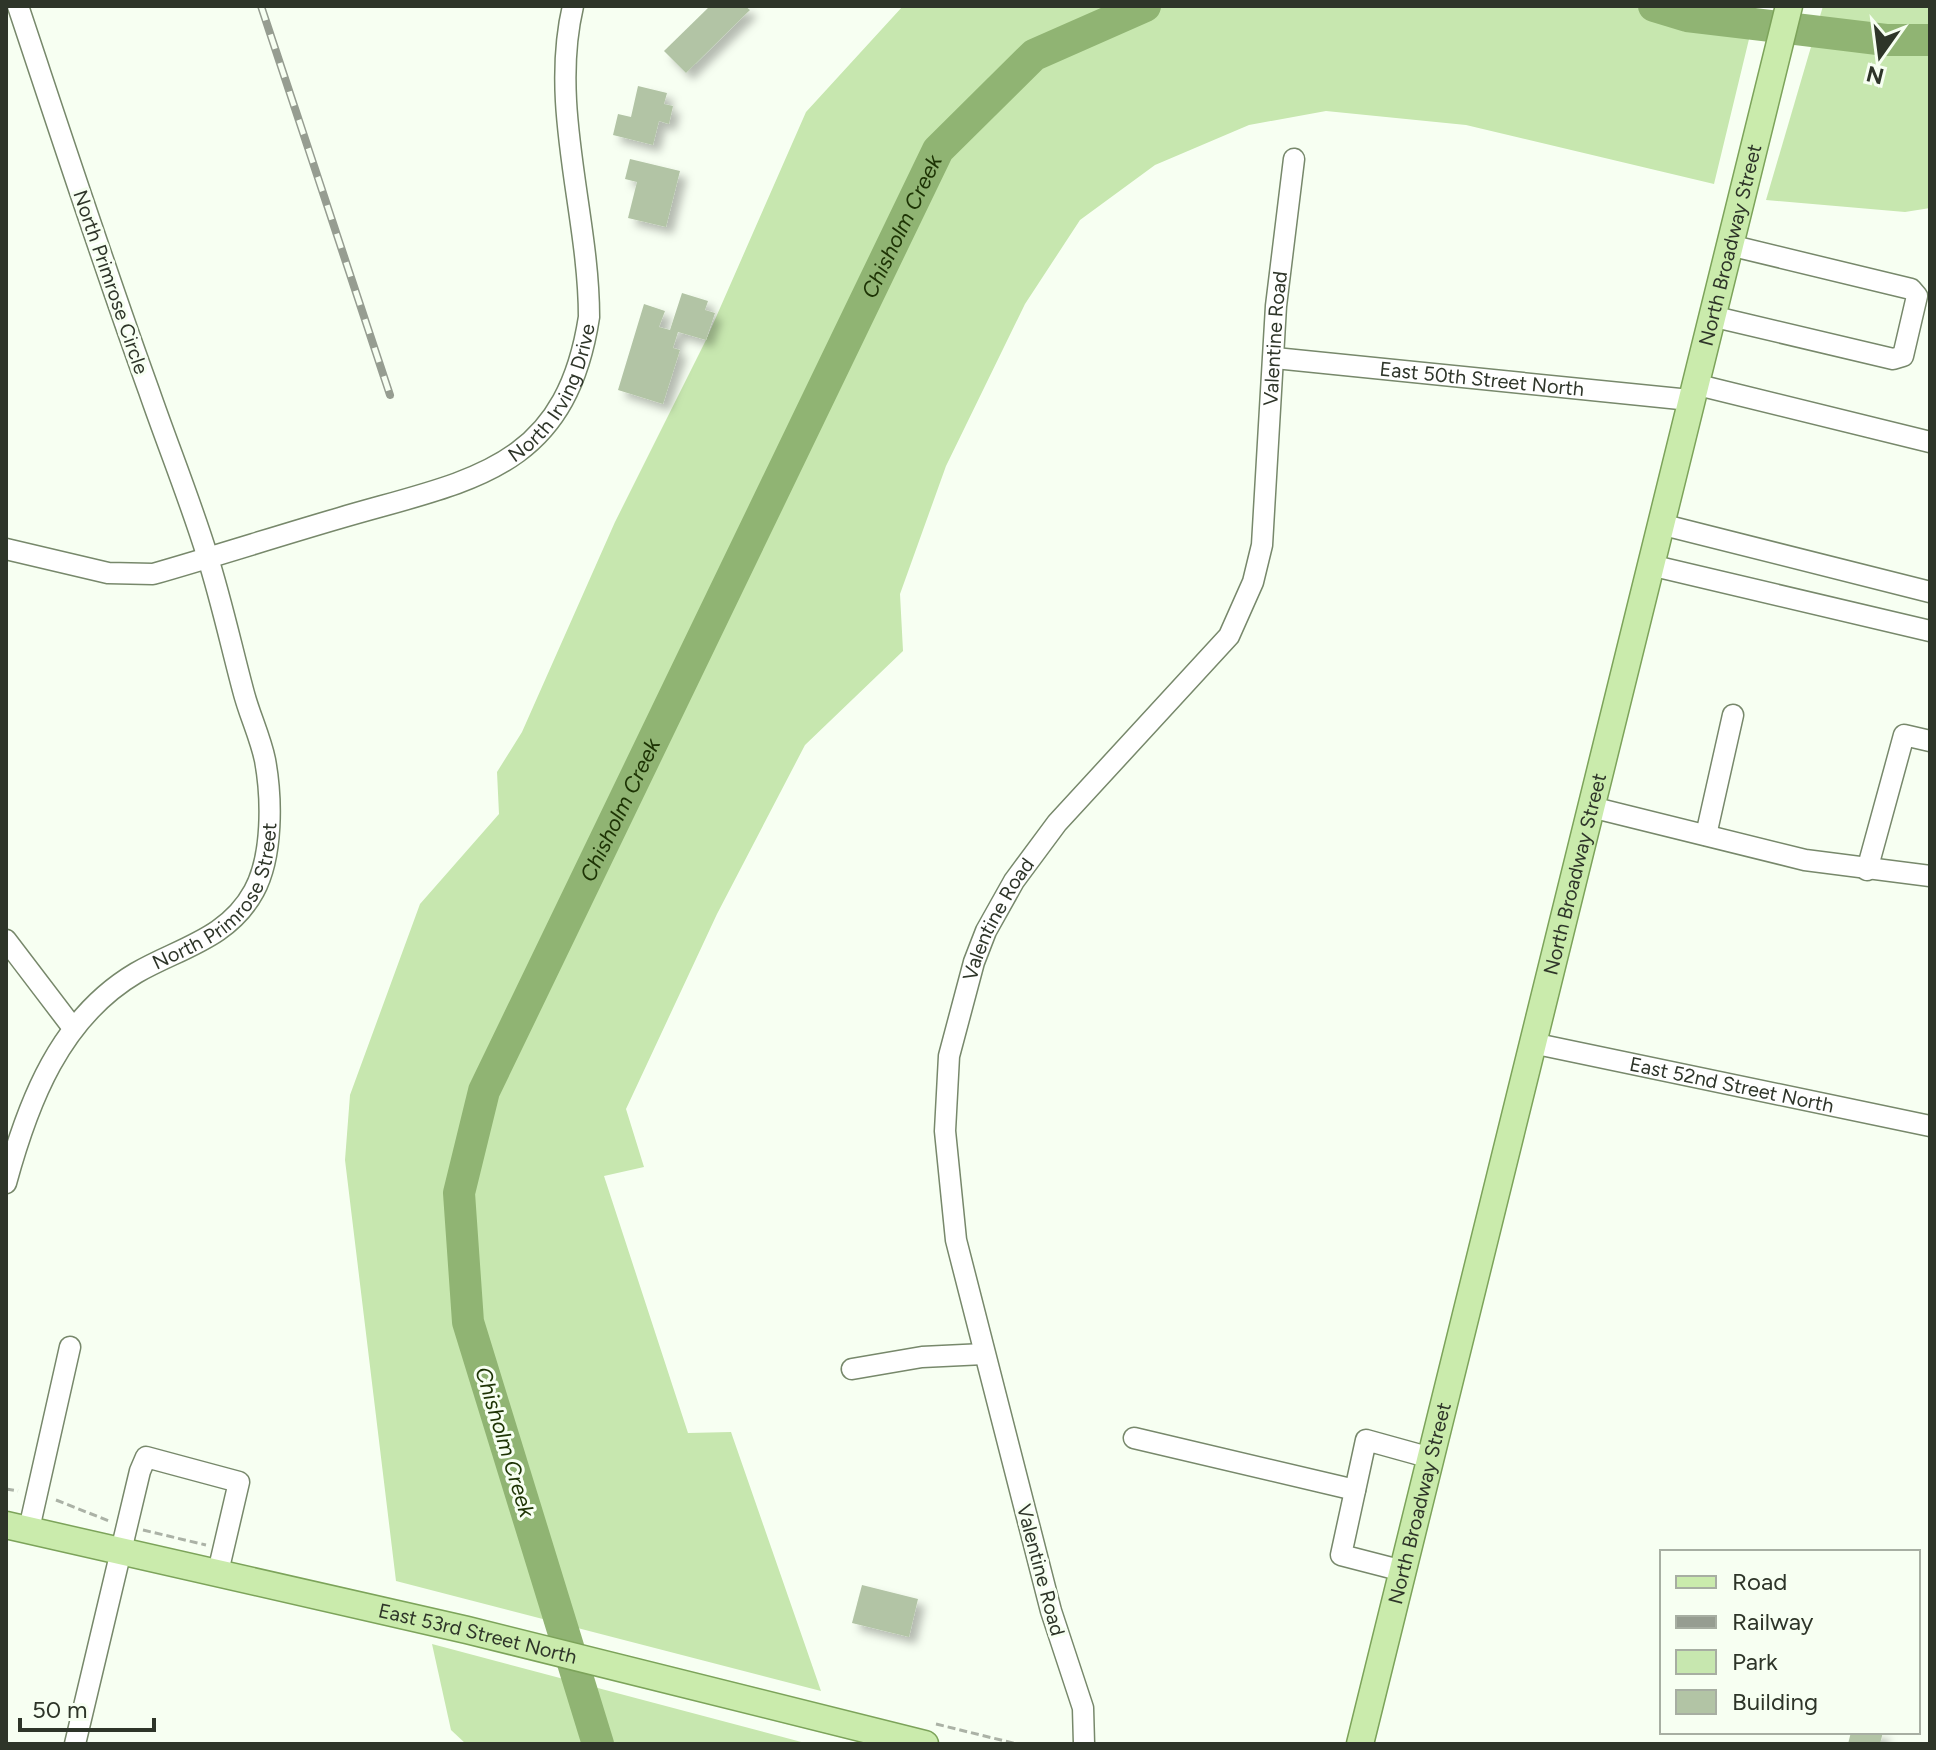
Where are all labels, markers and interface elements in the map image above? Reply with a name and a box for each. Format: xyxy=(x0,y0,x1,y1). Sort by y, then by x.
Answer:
north arrow xyxy=(1840,16,1920,96)
text: N xyxy=(1864,60,1887,90)
street label: North Broadway Street xyxy=(1694,142,1766,348)
water label: Chisholm Creek xyxy=(855,149,948,302)
street label: North Primrose Circle xyxy=(68,187,154,377)
street label: Valentine Road xyxy=(1258,270,1292,407)
street label: North Irving Drive xyxy=(503,322,600,467)
street label: East 50th Street North xyxy=(1379,357,1585,401)
water label: Chisholm Creek xyxy=(574,733,666,886)
street label: North Broadway Street xyxy=(1538,771,1611,978)
street label: North Primrose Street xyxy=(148,822,281,974)
street label: Valentine Road xyxy=(958,853,1039,983)
street label: East 52nd Street North xyxy=(1627,1052,1836,1118)
water label: Chisholm Creek xyxy=(469,1364,541,1522)
street label: North Broadway Street xyxy=(1383,1400,1456,1607)
street label: Valentine Road xyxy=(1012,1502,1070,1638)
legend xyxy=(1660,1550,1920,1734)
text: Road xyxy=(1732,1567,1787,1596)
street label: East 53rd Street North xyxy=(376,1598,579,1669)
text: Railway xyxy=(1732,1607,1814,1636)
text: Park xyxy=(1732,1647,1778,1676)
scale bar xyxy=(20,1682,154,1732)
text: Building xyxy=(1732,1687,1818,1716)
text: 50 m xyxy=(32,1695,88,1724)

